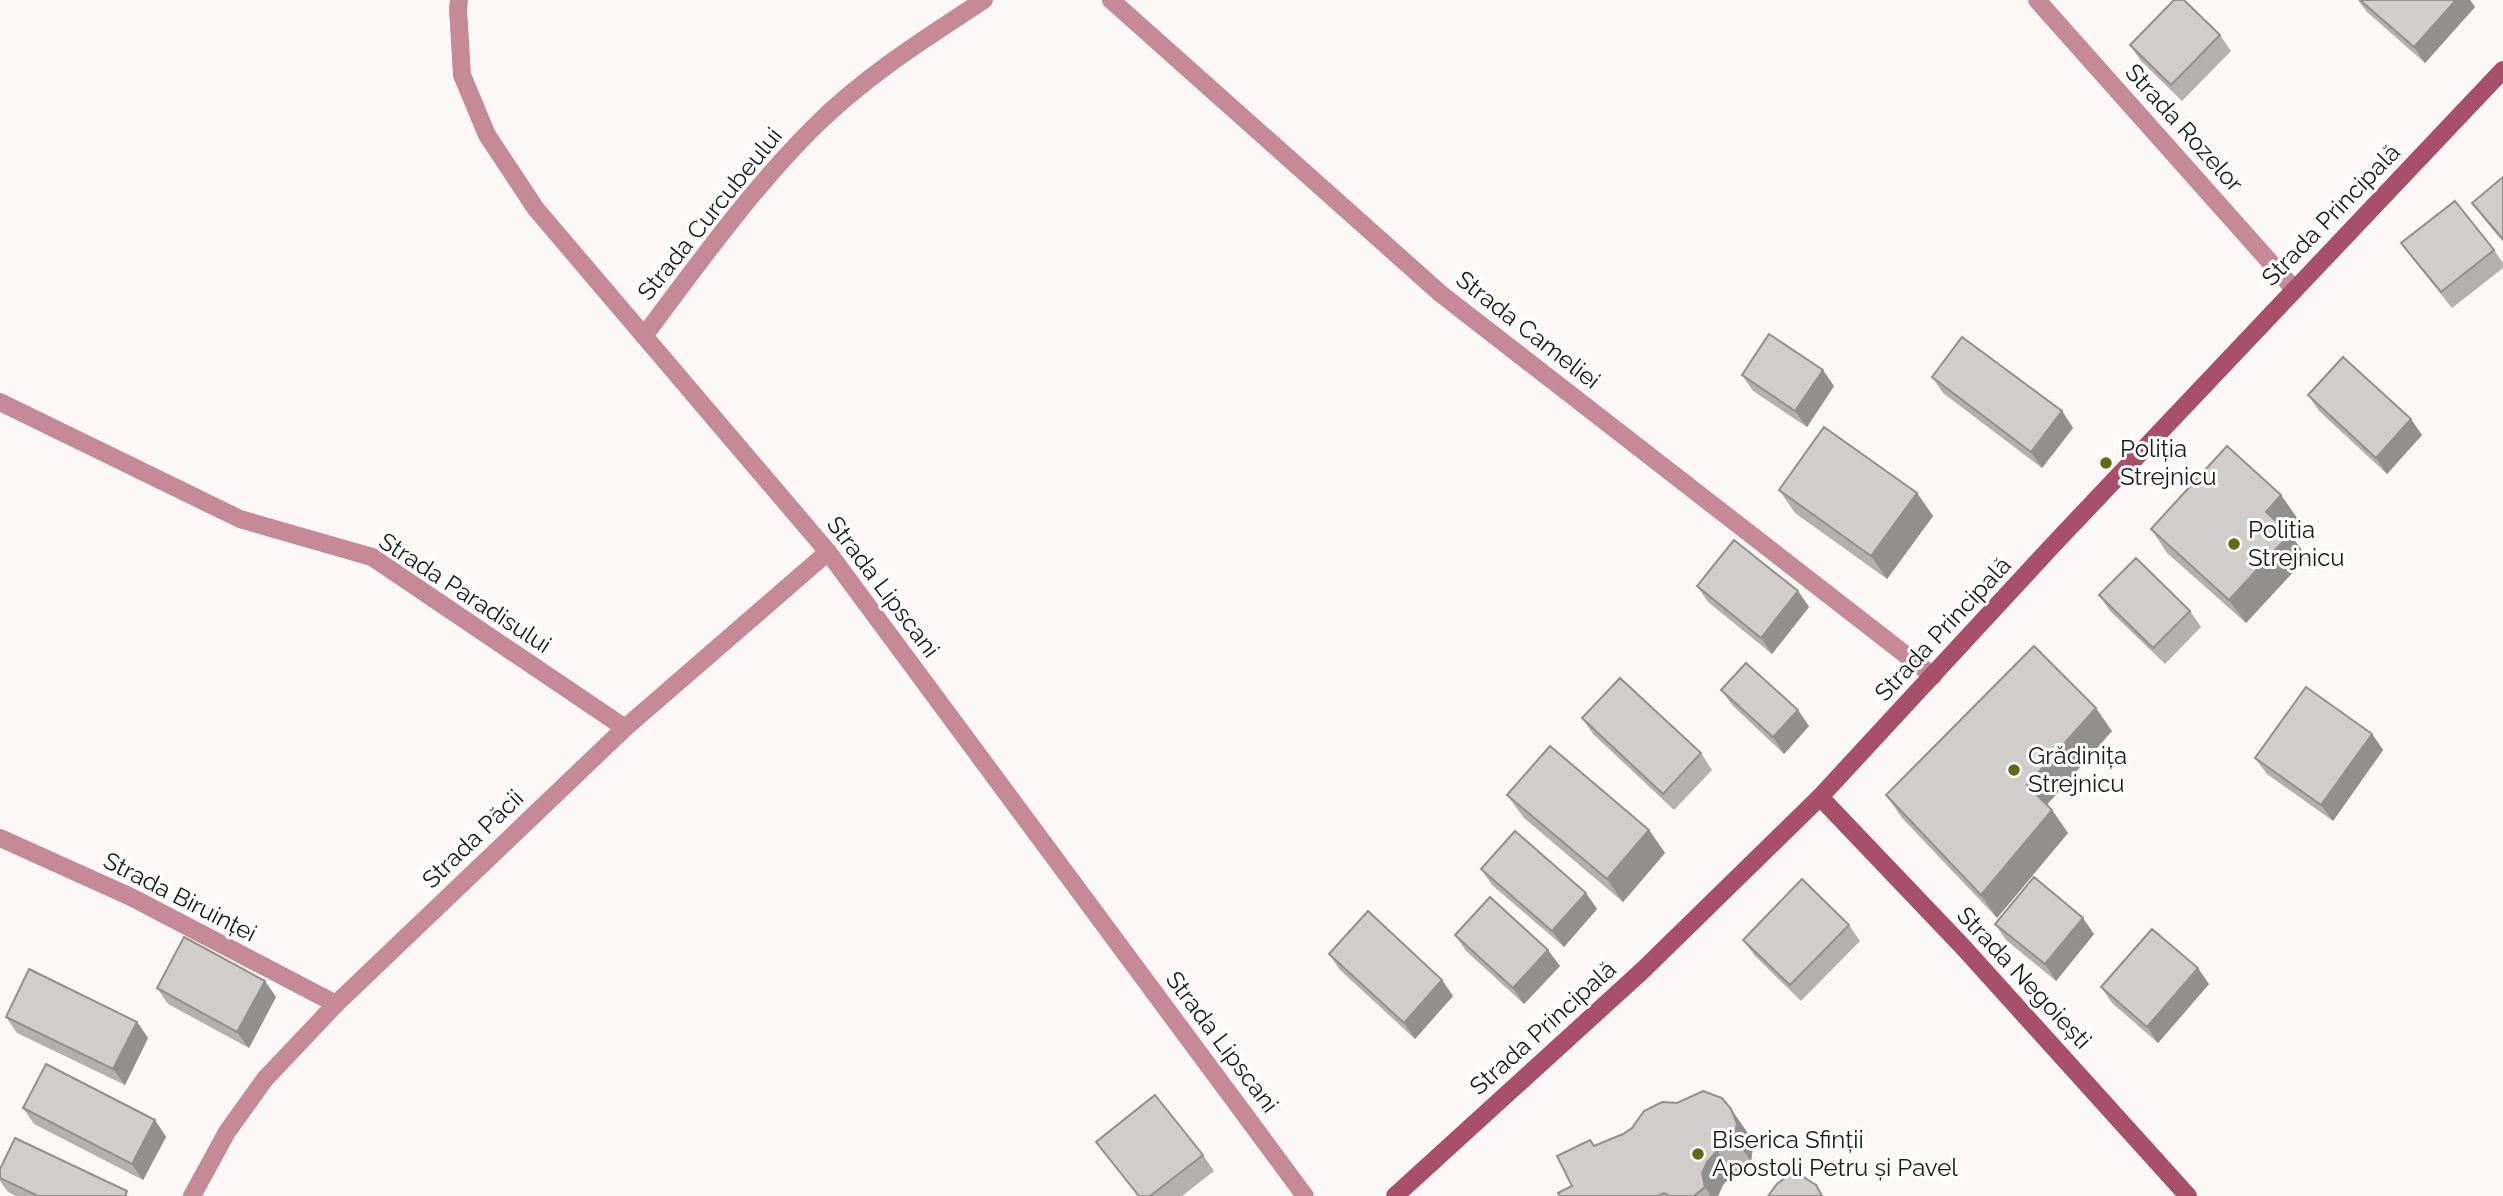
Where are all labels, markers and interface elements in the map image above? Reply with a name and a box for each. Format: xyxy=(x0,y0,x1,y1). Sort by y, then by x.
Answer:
street label: Strada Rozelor xyxy=(2119,58,2250,198)
street label: Strada Curcubeului xyxy=(631,122,788,306)
street label: Strada Principală xyxy=(2255,138,2406,292)
street label: Strada Cameliei xyxy=(1451,264,1606,395)
place label: Poliția Strejnicu xyxy=(2120,434,2217,491)
marker: Poliția Strejnicu xyxy=(2098,455,2114,471)
street label: Strada Lipscani xyxy=(821,510,946,663)
place label: Politia Strejnicu xyxy=(2248,515,2345,572)
street label: Strada Paradisului xyxy=(374,526,557,659)
marker: Politia Strejnicu xyxy=(2226,536,2242,552)
street label: Strada Principală xyxy=(1868,551,2017,707)
place label: Grădinița Strejnicu xyxy=(2028,741,2127,798)
marker: Grădinița Strejnicu xyxy=(2006,762,2022,778)
street label: Strada Păcii xyxy=(416,783,529,894)
street label: Strada Biruinței xyxy=(99,845,262,948)
street label: Strada Negoiești xyxy=(1951,901,2098,1055)
street label: Strada Principală xyxy=(1464,954,1622,1101)
street label: Strada Lipscani xyxy=(1160,965,1285,1118)
place label: Biserica Sfinții Apostoli Petru și Pavel xyxy=(1712,1125,1958,1182)
marker: Biserica Sfinții Apostoli Petru și Pavel xyxy=(1690,1146,1706,1162)

